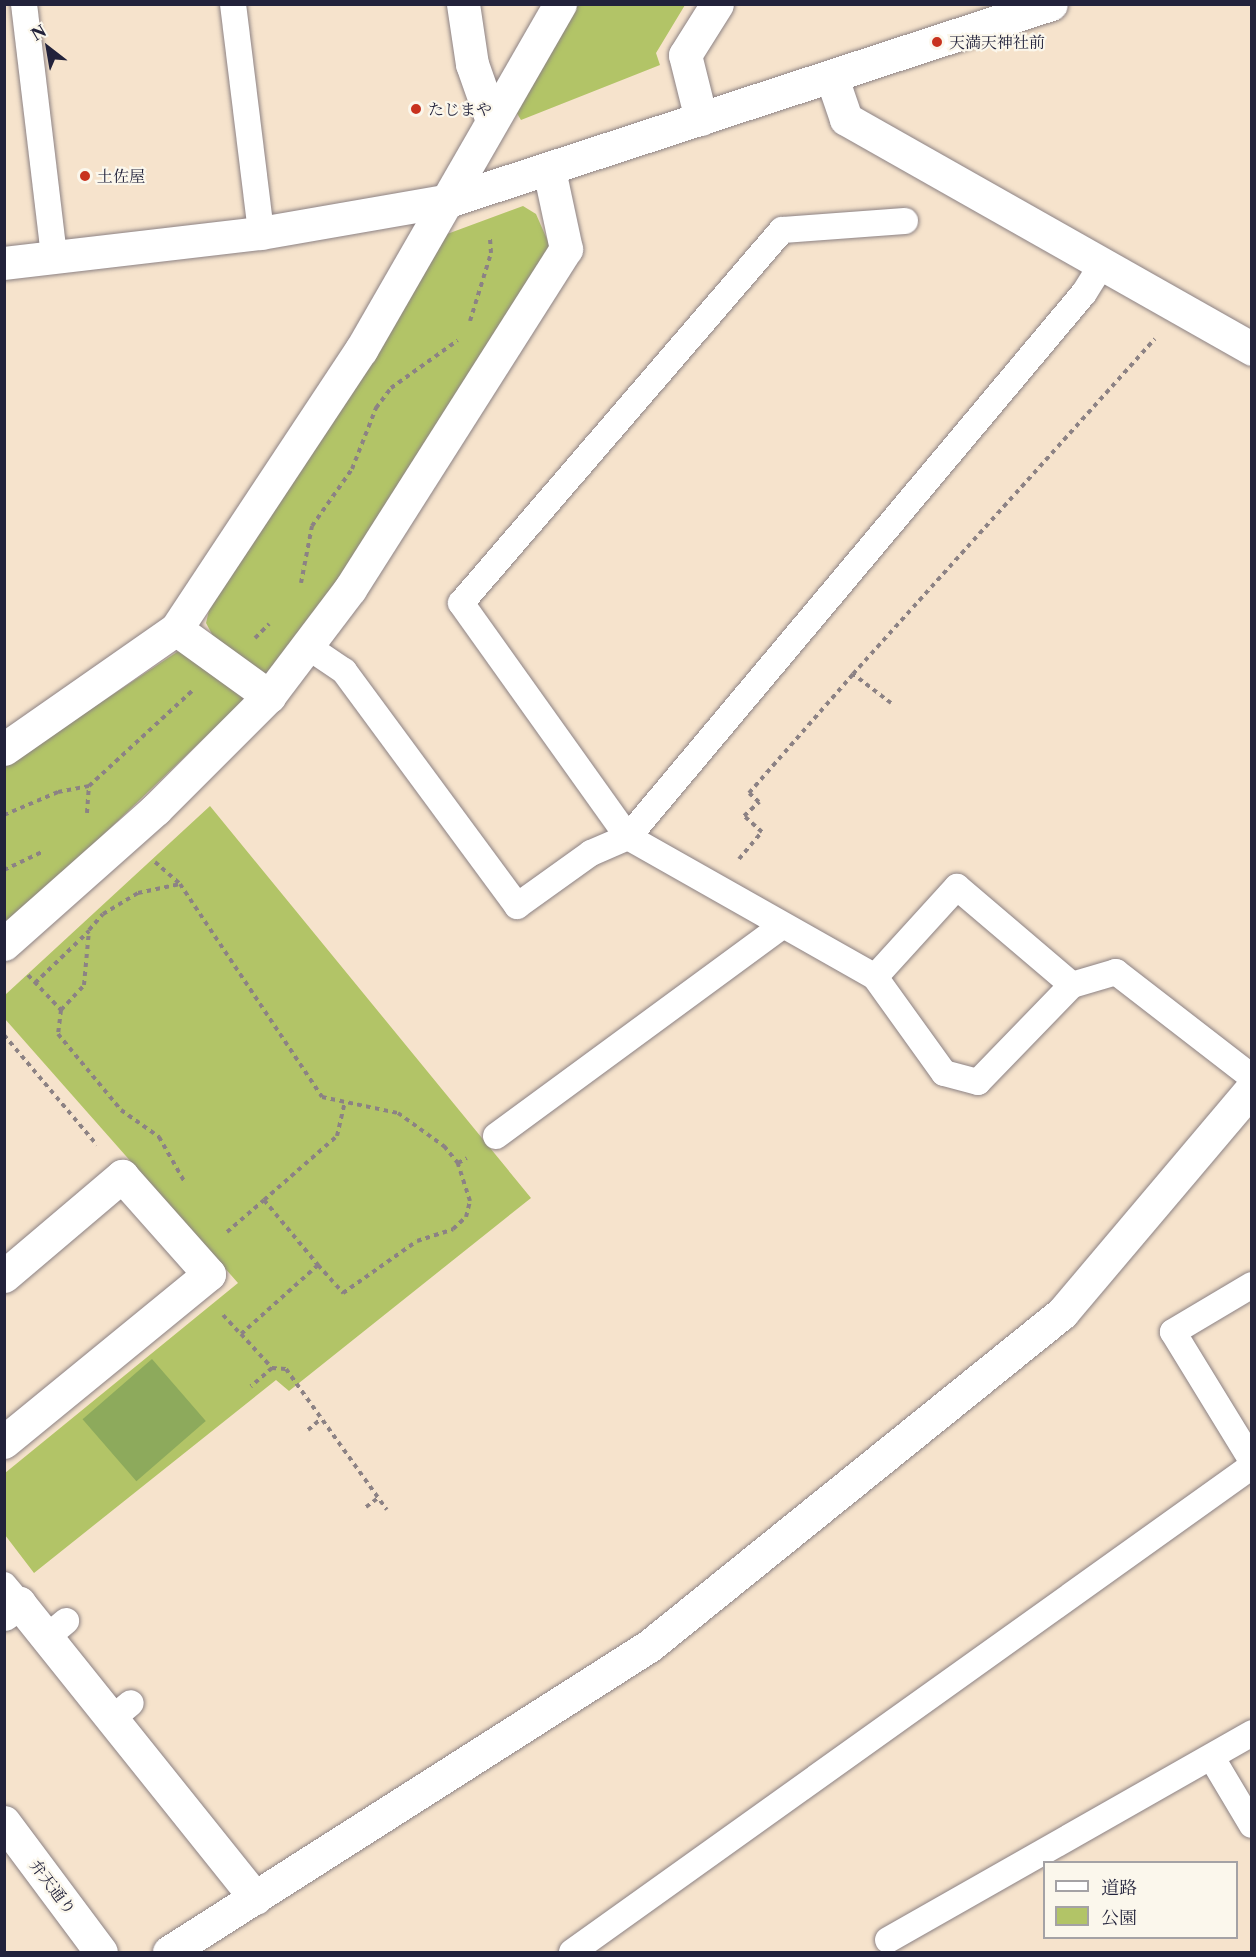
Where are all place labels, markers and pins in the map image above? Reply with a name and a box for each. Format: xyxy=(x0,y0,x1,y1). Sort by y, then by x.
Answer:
place label: 天満天神社前 xyxy=(949,32,1045,52)
marker: 天満天神社前 xyxy=(930,35,944,49)
place label: たじまや xyxy=(428,99,492,119)
marker: たじまや xyxy=(409,102,423,116)
place label: 土佐屋 xyxy=(97,166,145,186)
marker: 土佐屋 xyxy=(78,169,92,183)

